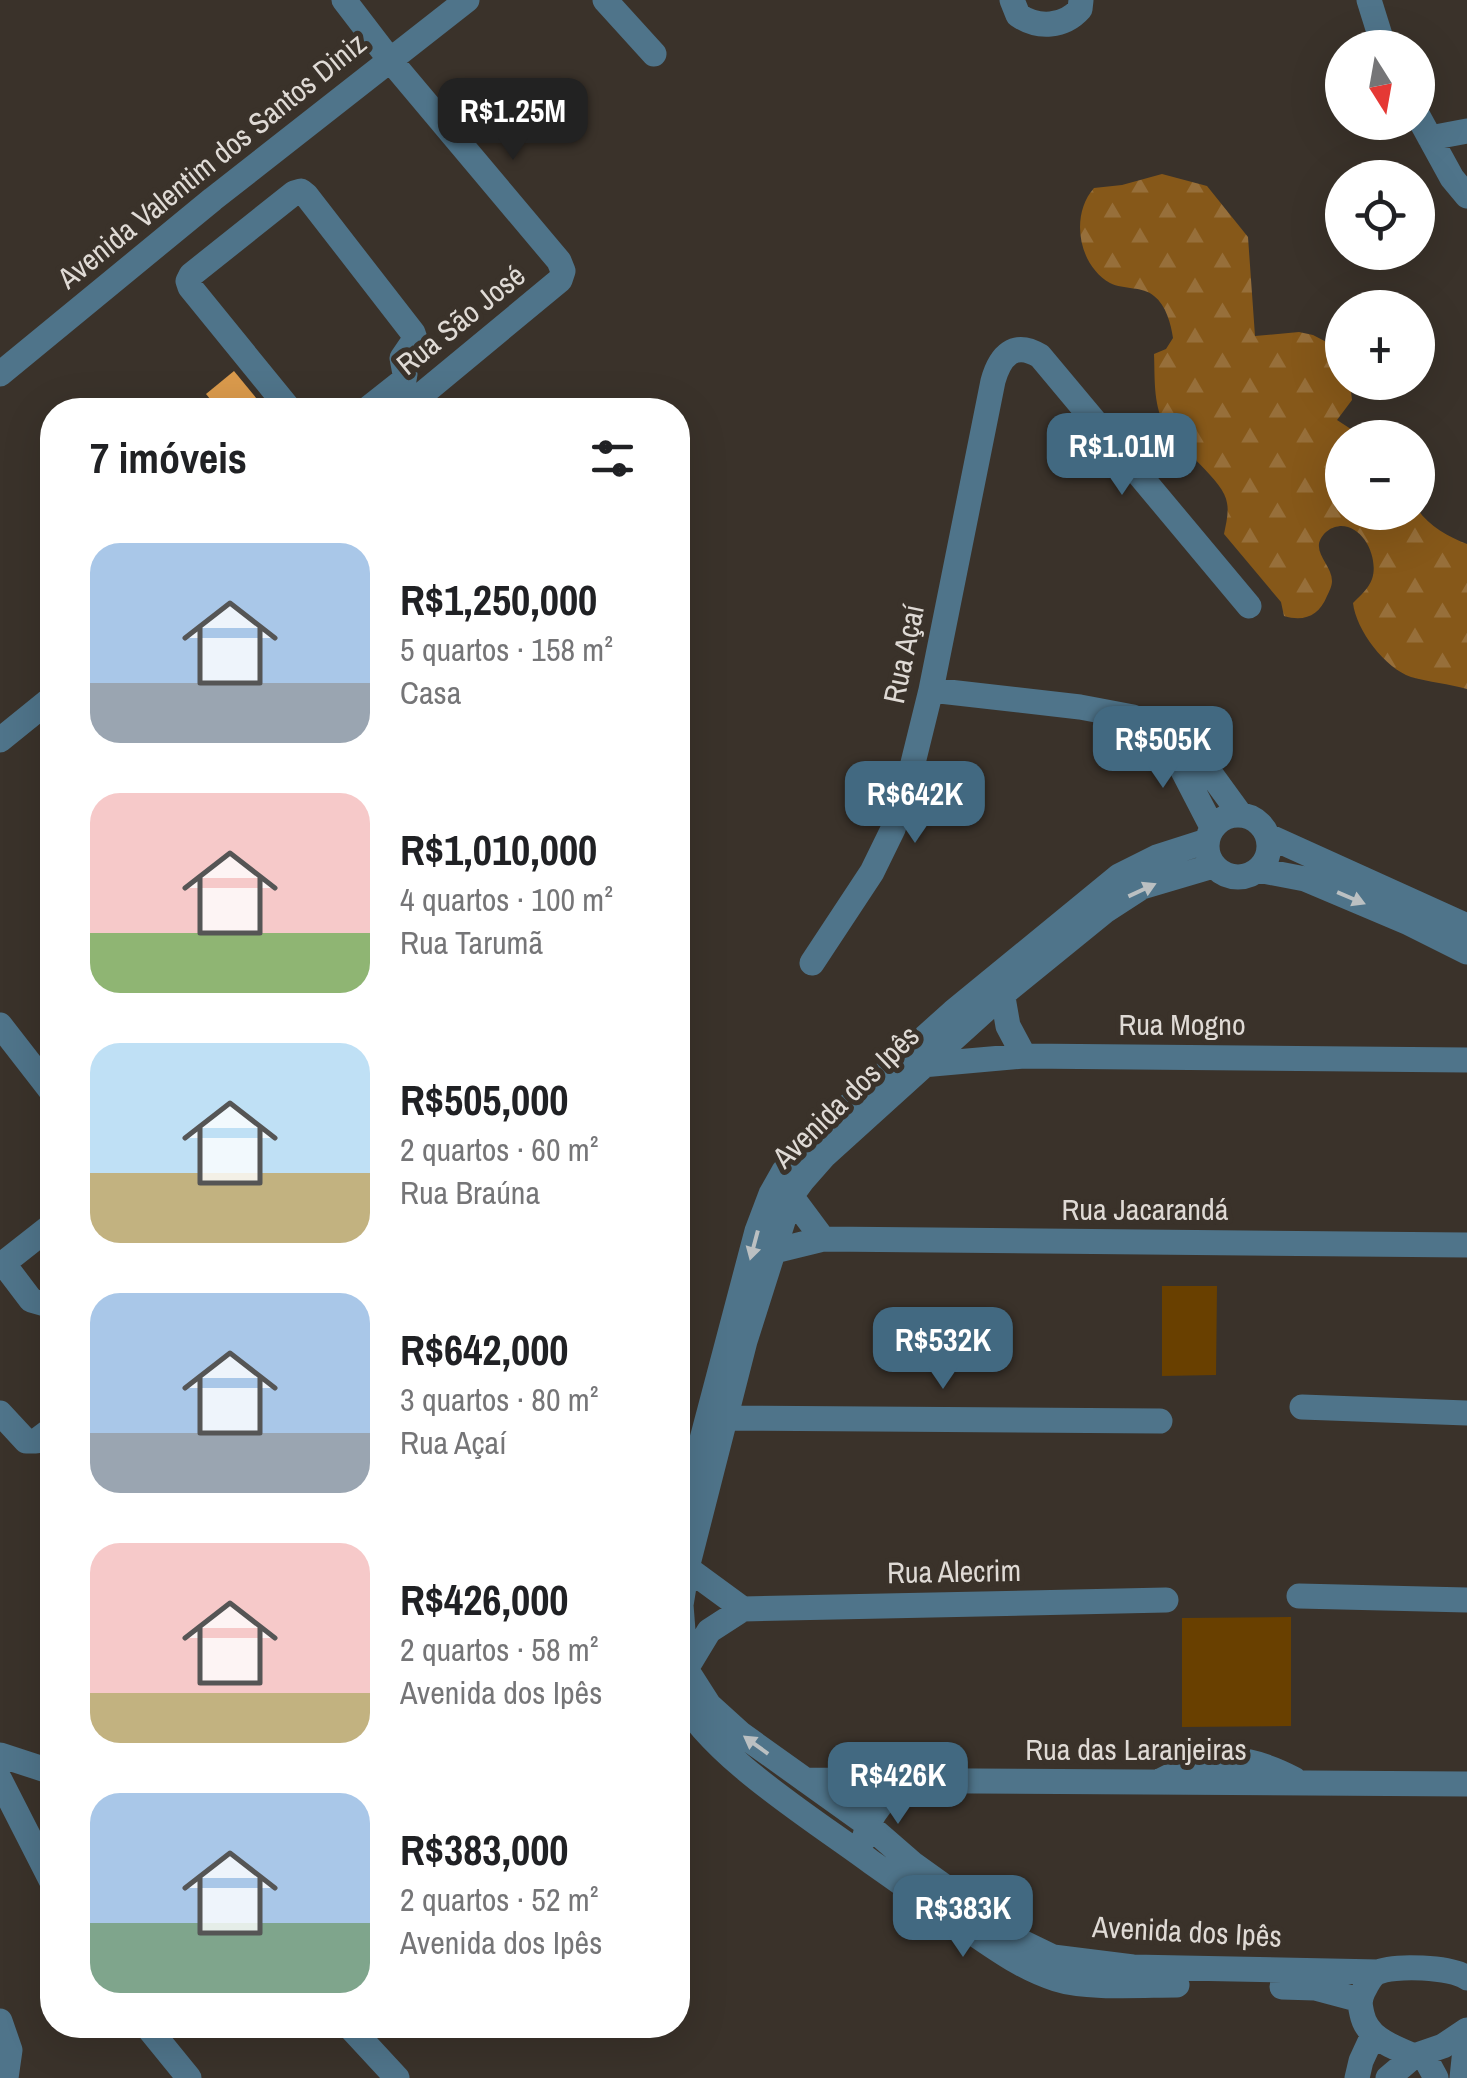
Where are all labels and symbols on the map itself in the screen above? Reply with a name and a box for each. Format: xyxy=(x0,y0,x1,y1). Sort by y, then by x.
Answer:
street label: Avenida Valentim dos Santos Diniz xyxy=(48,23,374,298)
north arrow xyxy=(1325,30,1435,140)
pin: R$1.25M xyxy=(421,78,605,163)
street label: Rua São José xyxy=(388,255,533,383)
pin: R$1.01M xyxy=(1030,413,1214,498)
street label: Rua Açaí xyxy=(873,601,933,707)
pin: R$505K xyxy=(1082,706,1244,791)
pin: R$642K xyxy=(834,761,996,846)
one-way arrow xyxy=(1127,882,1156,899)
one-way arrow xyxy=(1336,890,1366,906)
street label: Rua Mogno xyxy=(1118,1004,1246,1044)
street label: Avenida dos Ipês xyxy=(762,1016,927,1177)
street label: Rua Jacarandá xyxy=(1062,1189,1229,1229)
one-way arrow xyxy=(745,1230,761,1261)
pin: R$532K xyxy=(862,1307,1024,1392)
street label: Rua Alecrim xyxy=(887,1550,1021,1592)
street label: Rua das Laranjeiras xyxy=(1025,1729,1247,1769)
one-way arrow xyxy=(743,1736,769,1755)
pin: R$426K xyxy=(817,1742,979,1827)
pin: R$383K xyxy=(882,1875,1044,1960)
street label: Avenida dos Ipês xyxy=(1090,1906,1283,1956)

